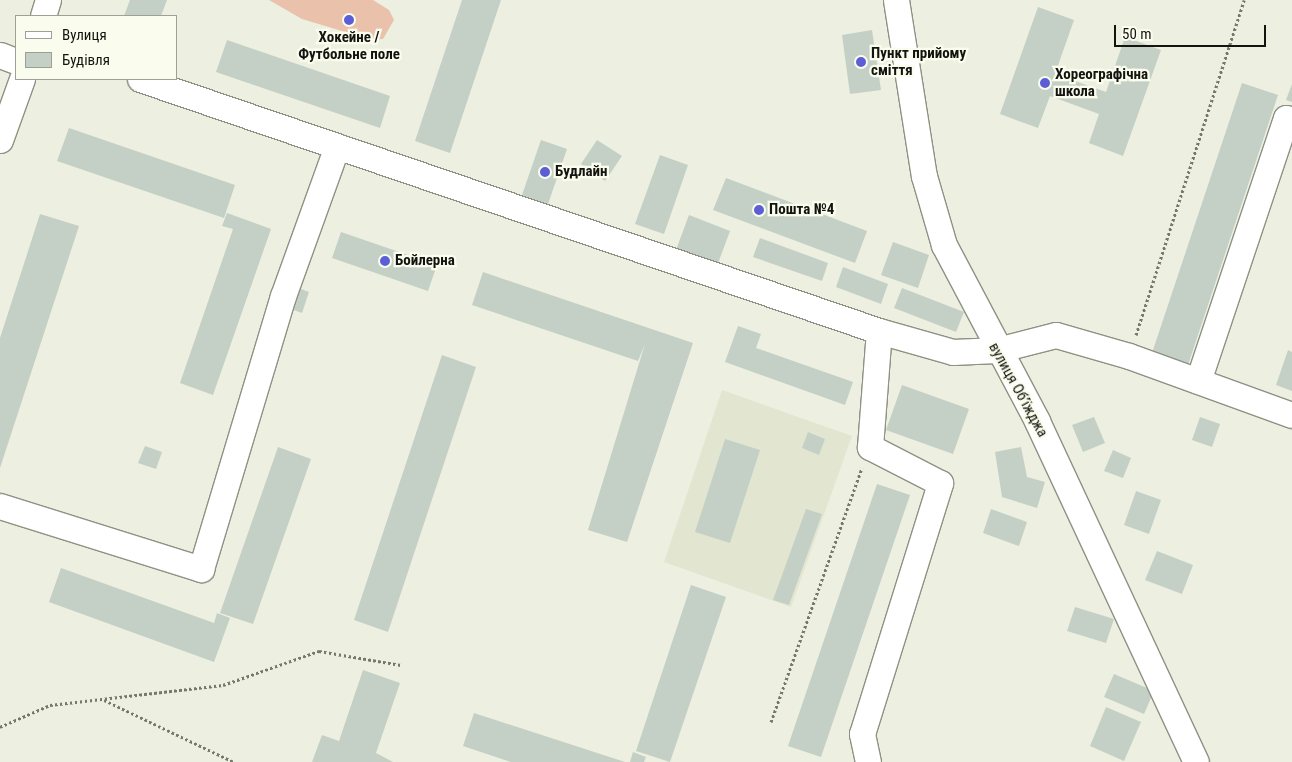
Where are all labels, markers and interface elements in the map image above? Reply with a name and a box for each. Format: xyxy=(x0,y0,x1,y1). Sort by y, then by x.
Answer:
marker: Хокейне / Футбольне поле xyxy=(343,14,355,26)
legend xyxy=(15,15,178,80)
scale bar xyxy=(1117,15,1270,47)
text: 50 m xyxy=(1122,25,1152,43)
text: Вулиця xyxy=(62,26,107,44)
place label: Хокейне / Футбольне поле xyxy=(298,28,400,63)
place label: Пункт прийому сміття xyxy=(871,44,966,79)
text: Будівля xyxy=(62,51,110,69)
marker: Пункт прийому сміття xyxy=(855,56,867,68)
place label: Хореографічна школа xyxy=(1055,65,1148,100)
marker: Хореографічна школа xyxy=(1039,77,1051,89)
place label: Будлайн xyxy=(555,163,607,181)
marker: Будлайн xyxy=(539,166,551,178)
place label: Пошта №4 xyxy=(769,201,834,219)
marker: Пошта №4 xyxy=(753,204,765,216)
place label: Бойлерна xyxy=(395,252,455,270)
marker: Бойлерна xyxy=(379,255,391,267)
street label: вулиця Обʼїжджа xyxy=(985,340,1051,440)

